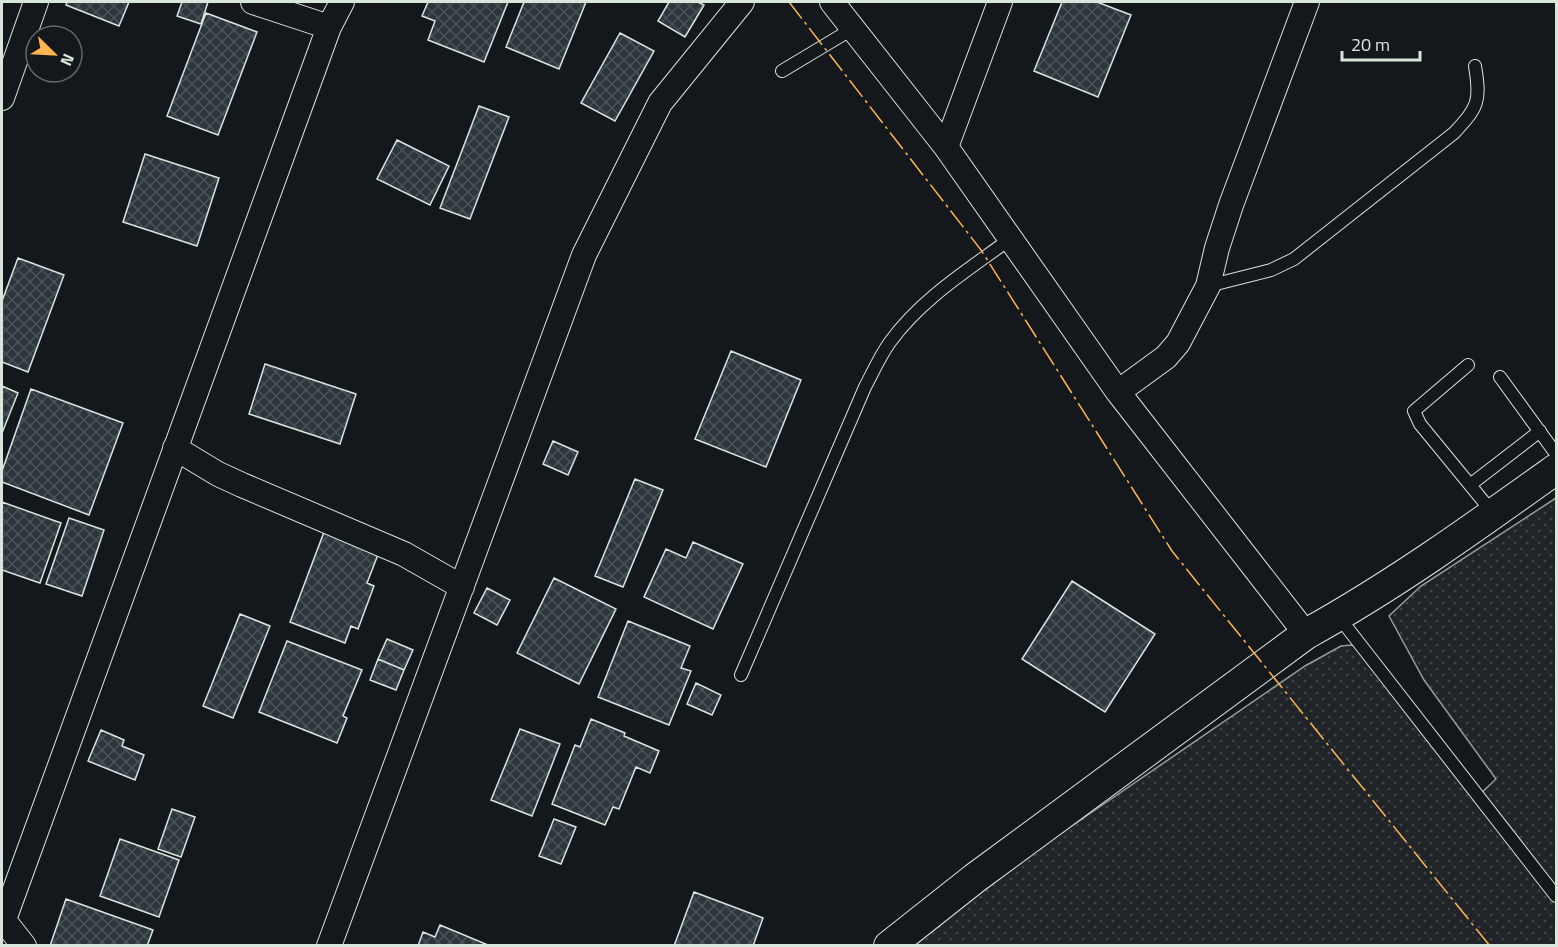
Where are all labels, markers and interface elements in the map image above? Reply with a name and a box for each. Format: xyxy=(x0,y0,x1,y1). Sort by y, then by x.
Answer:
north arrow xyxy=(24,24,84,84)
scale bar xyxy=(1342,24,1420,62)
text: 20 m xyxy=(1351,31,1390,58)
text: N xyxy=(54,50,81,70)

